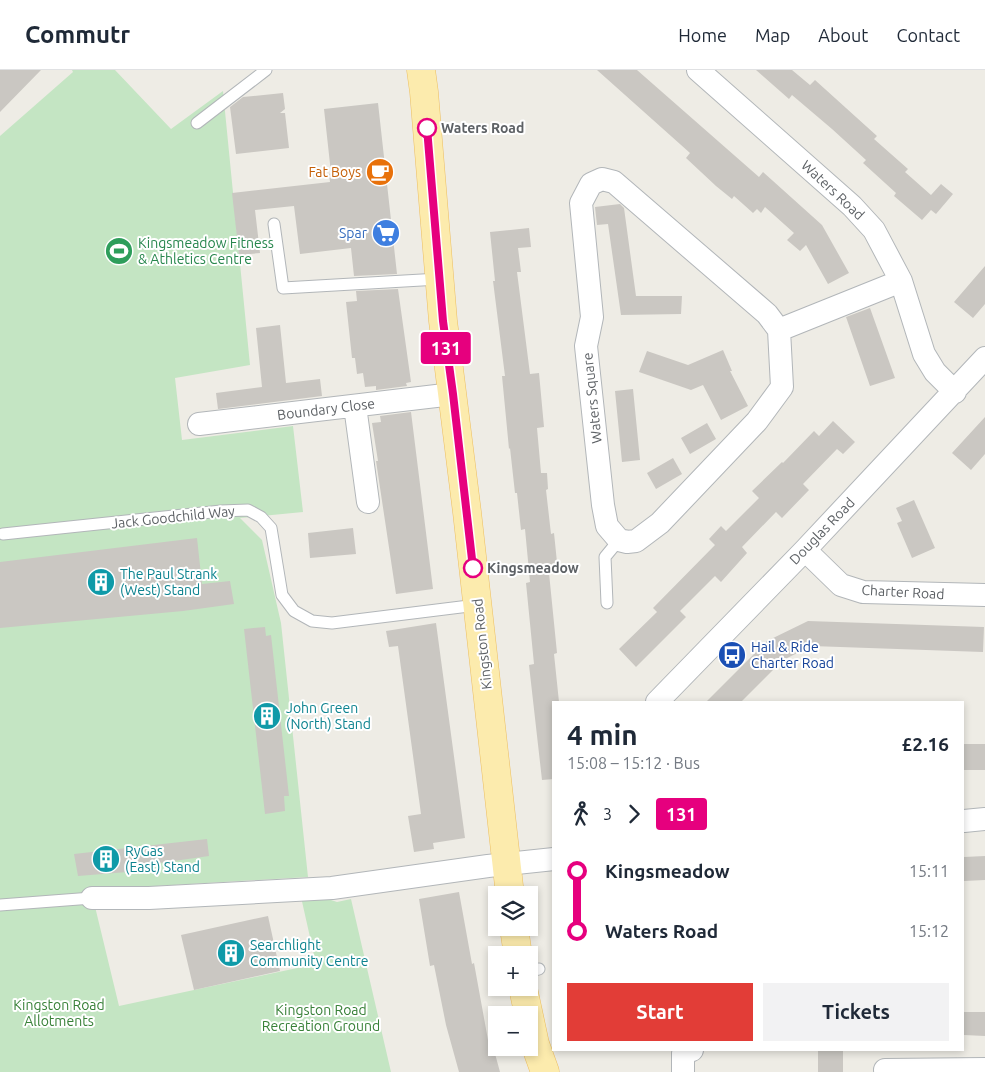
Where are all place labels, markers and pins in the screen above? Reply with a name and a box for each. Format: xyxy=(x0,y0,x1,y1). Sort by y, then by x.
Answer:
marker: Waters Road xyxy=(417,118,437,138)
place label: Waters Road xyxy=(441,120,524,136)
cafe icon: Fat Boys xyxy=(365,157,395,187)
place label: Fat Boys xyxy=(308,164,361,180)
supermarket icon: Spar xyxy=(371,218,401,248)
place label: Spar xyxy=(339,225,368,241)
place label: Kingsmeadow Fitness & Athletics Centre xyxy=(138,235,274,267)
sports icon: Kingsmeadow Fitness & Athletics Centre xyxy=(104,236,134,266)
marker: Kingsmeadow xyxy=(463,558,483,578)
place label: Kingsmeadow xyxy=(487,560,579,576)
place label: The Paul Strank (West) Stand xyxy=(120,566,217,598)
building icon: The Paul Strank (West) Stand xyxy=(86,567,116,597)
place label: Hail & Ride Charter Road xyxy=(751,639,834,671)
bus stop icon: Hail & Ride Charter Road xyxy=(717,640,747,670)
place label: John Green (North) Stand xyxy=(286,700,371,732)
building icon: John Green (North) Stand xyxy=(252,701,282,731)
place label: RyGas (East) Stand xyxy=(125,843,200,875)
building icon: RyGas (East) Stand xyxy=(91,844,121,874)
place label: Searchlight Community Centre xyxy=(250,937,369,969)
building icon: Searchlight Community Centre xyxy=(216,938,246,968)

